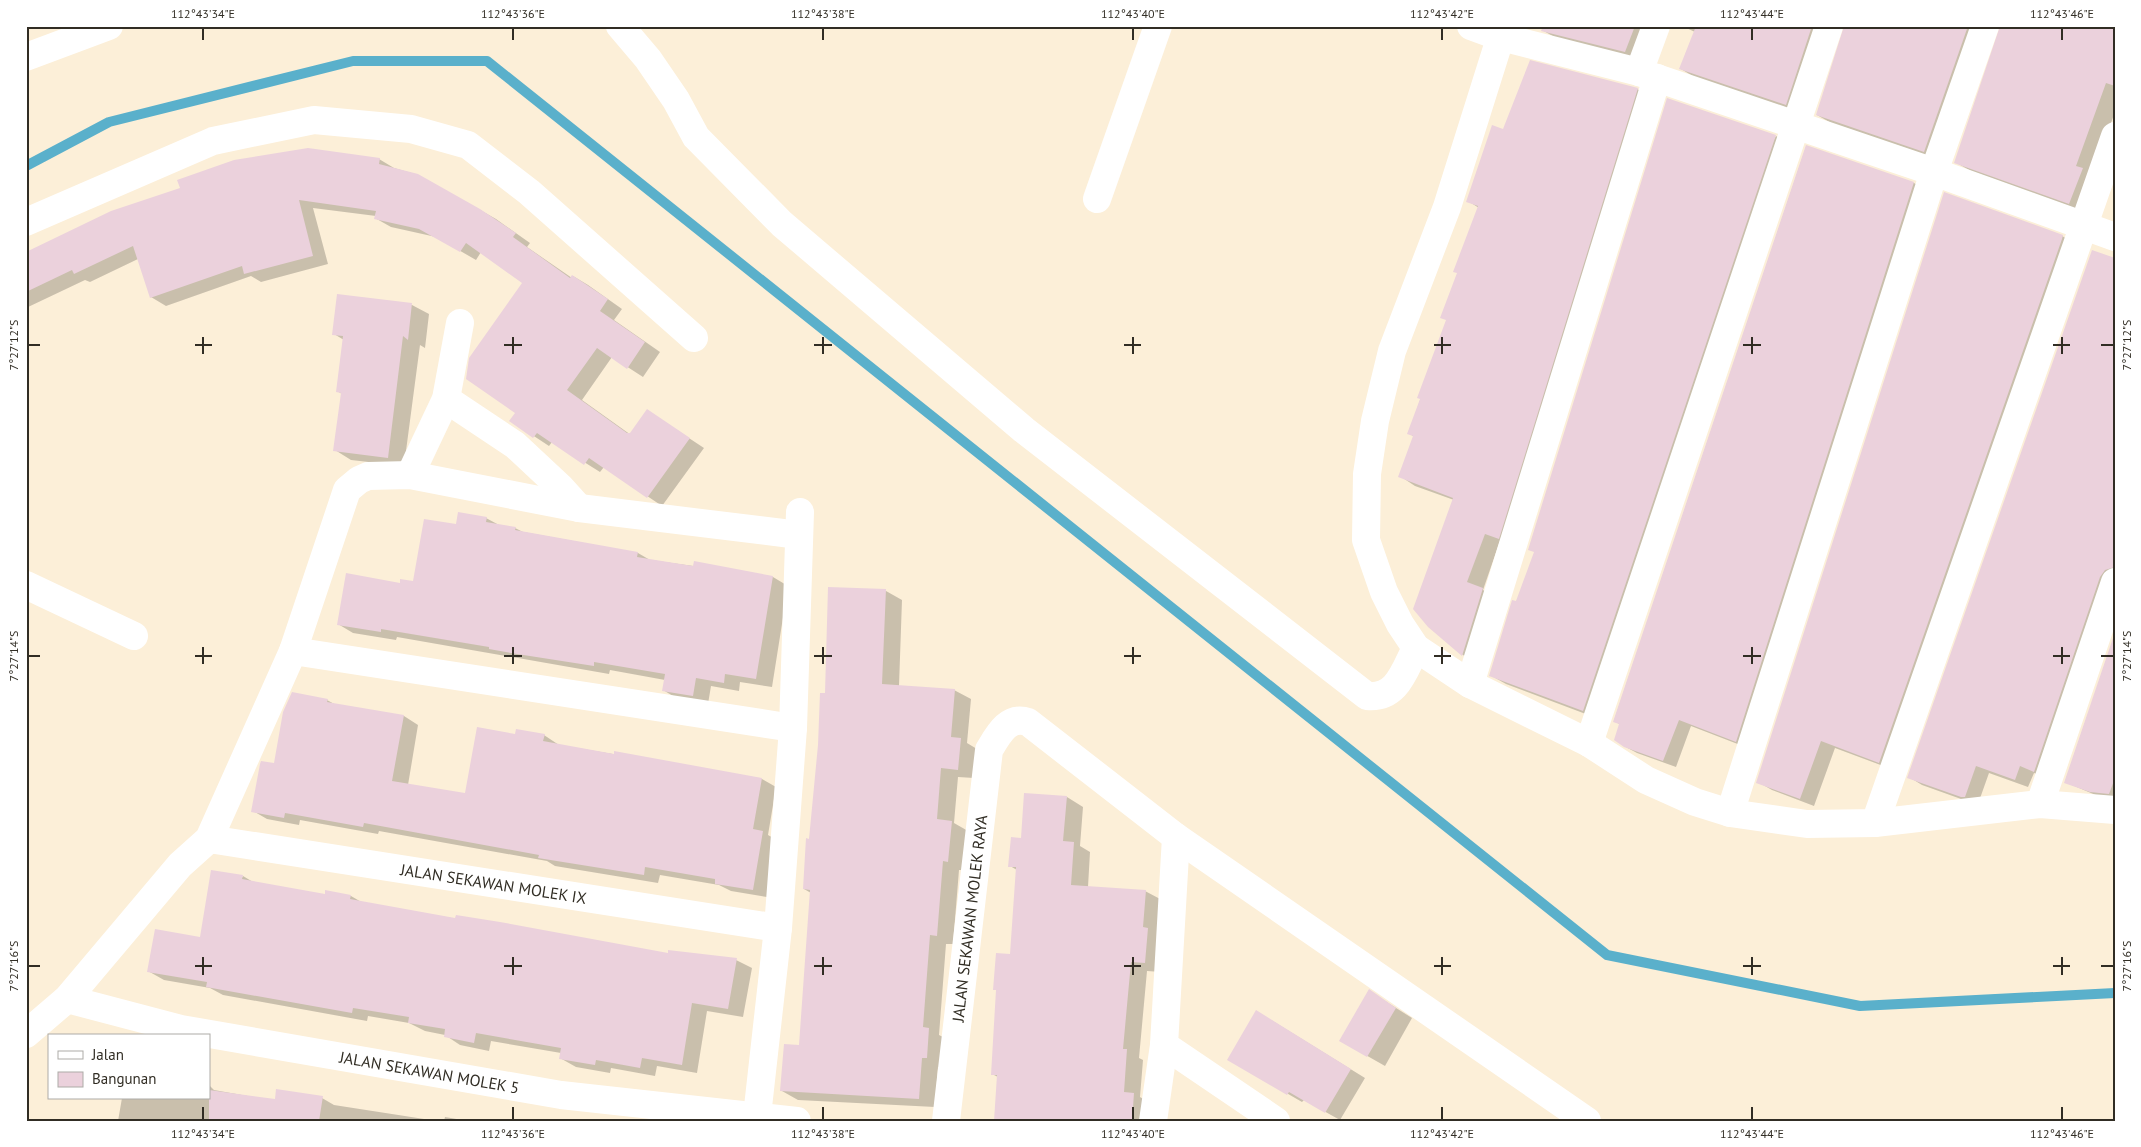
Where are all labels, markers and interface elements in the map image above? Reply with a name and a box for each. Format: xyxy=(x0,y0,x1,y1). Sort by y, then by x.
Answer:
text: 112°43'34"E xyxy=(171,6,235,21)
text: 112°43'36"E xyxy=(481,6,545,21)
text: 112°43'38"E xyxy=(791,6,855,21)
text: 112°43'40"E xyxy=(1101,6,1165,21)
text: 112°43'42"E xyxy=(1410,6,1474,21)
text: 112°43'44"E xyxy=(1720,6,1784,21)
text: 112°43'46"E xyxy=(2030,6,2094,21)
text: 7°27'12"S xyxy=(6,320,21,370)
text: 7°27'12"S xyxy=(2119,320,2134,370)
text: 7°27'14"S xyxy=(6,631,21,681)
text: 7°27'14"S xyxy=(2119,631,2134,681)
street label: JALAN SEKAWAN MOLEK RAYA xyxy=(947,813,991,1024)
street label: JALAN SEKAWAN MOLEK IX xyxy=(398,859,588,908)
text: 7°27'16"S xyxy=(6,941,21,991)
text: 7°27'16"S xyxy=(2119,941,2134,991)
legend xyxy=(48,1034,210,1100)
text: Jalan xyxy=(91,1045,124,1064)
street label: JALAN SEKAWAN MOLEK 5 xyxy=(337,1047,521,1098)
text: Bangunan xyxy=(92,1069,156,1088)
text: 112°43'34"E xyxy=(171,1126,235,1141)
text: 112°43'36"E xyxy=(481,1126,545,1141)
text: 112°43'38"E xyxy=(791,1126,855,1141)
text: 112°43'40"E xyxy=(1101,1126,1165,1141)
text: 112°43'42"E xyxy=(1410,1126,1474,1141)
text: 112°43'44"E xyxy=(1720,1126,1784,1141)
text: 112°43'46"E xyxy=(2030,1126,2094,1141)

